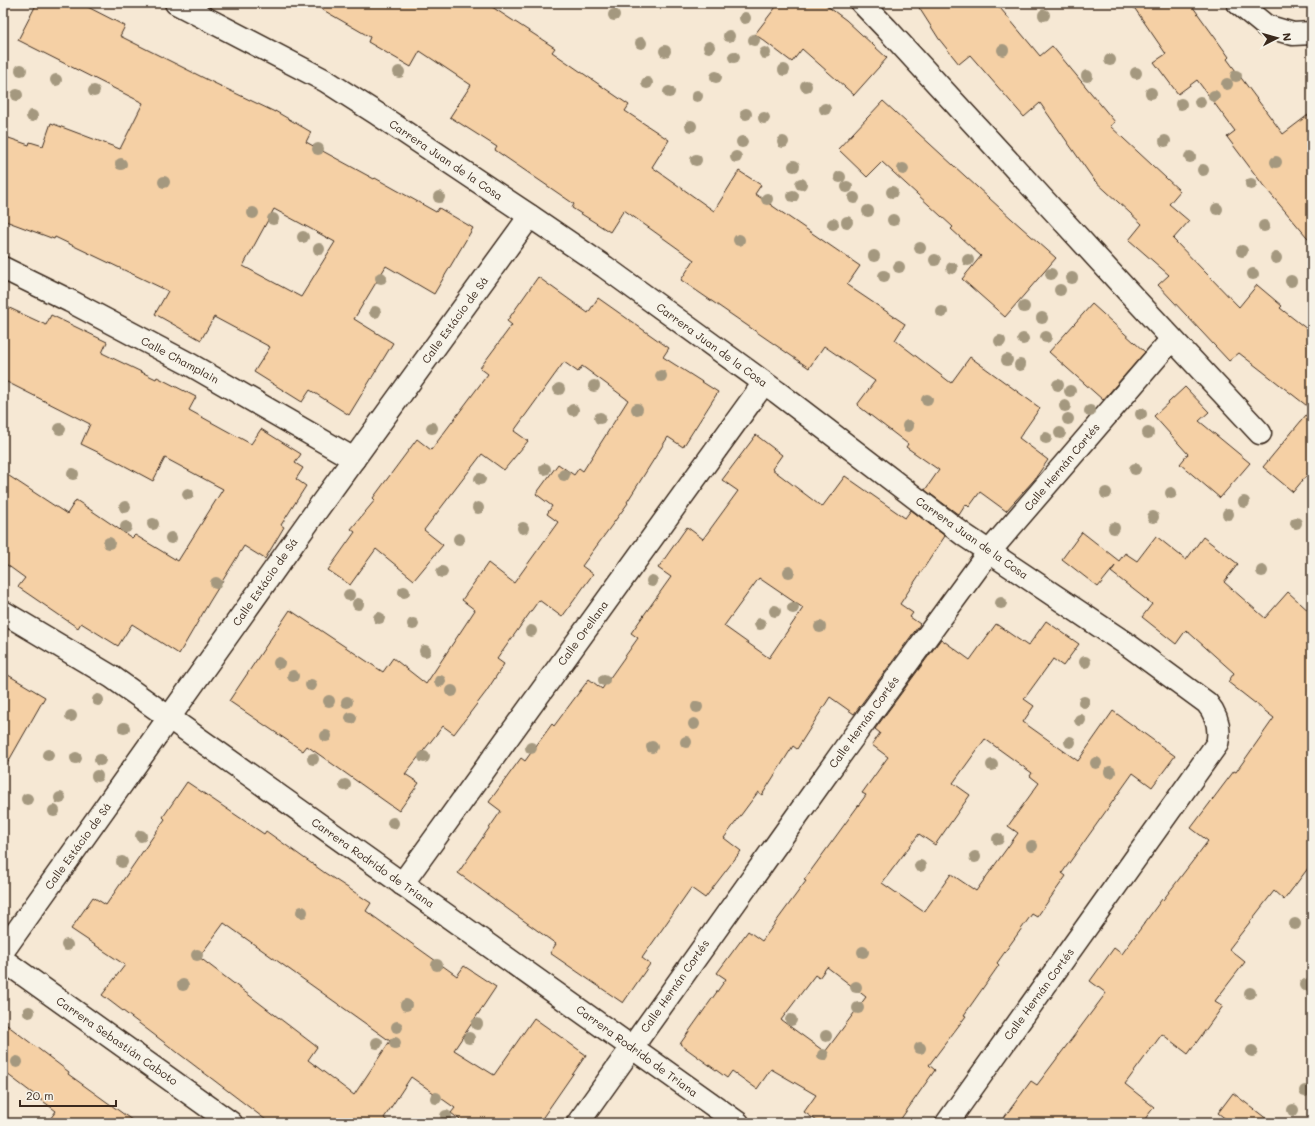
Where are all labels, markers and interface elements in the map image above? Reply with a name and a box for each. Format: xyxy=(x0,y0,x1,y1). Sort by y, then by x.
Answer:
north arrow xyxy=(1257,18,1297,58)
text: N xyxy=(1280,32,1295,42)
street label: Carrera Juan de la Cosa xyxy=(387,116,506,203)
street label: Calle Estácio de Sá xyxy=(418,273,491,366)
street label: Carrera Juan de la Cosa xyxy=(654,299,771,390)
street label: Calle Champlain xyxy=(139,333,222,386)
street label: Calle Hernán Cortés xyxy=(1020,420,1103,514)
street label: Carrera Juan de la Cosa xyxy=(913,493,1032,582)
street label: Calle Estácio de Sá xyxy=(229,535,301,629)
street label: Calle Orellana xyxy=(554,597,611,668)
street label: Calle Hernán Cortés xyxy=(825,673,902,771)
street label: Calle Estácio de Sá xyxy=(41,799,114,892)
street label: Carrera Rodrido de Triana xyxy=(309,814,438,911)
street label: Calle Hernán Cortés xyxy=(637,936,712,1035)
street label: Calle Hernán Cortés xyxy=(1000,945,1077,1043)
street label: Carrera Sebastián Caboto xyxy=(54,993,181,1089)
street label: Carrera Rodrido de Triana xyxy=(573,1001,701,1100)
scale bar xyxy=(20,1082,116,1108)
text: 20 m xyxy=(26,1087,54,1103)

